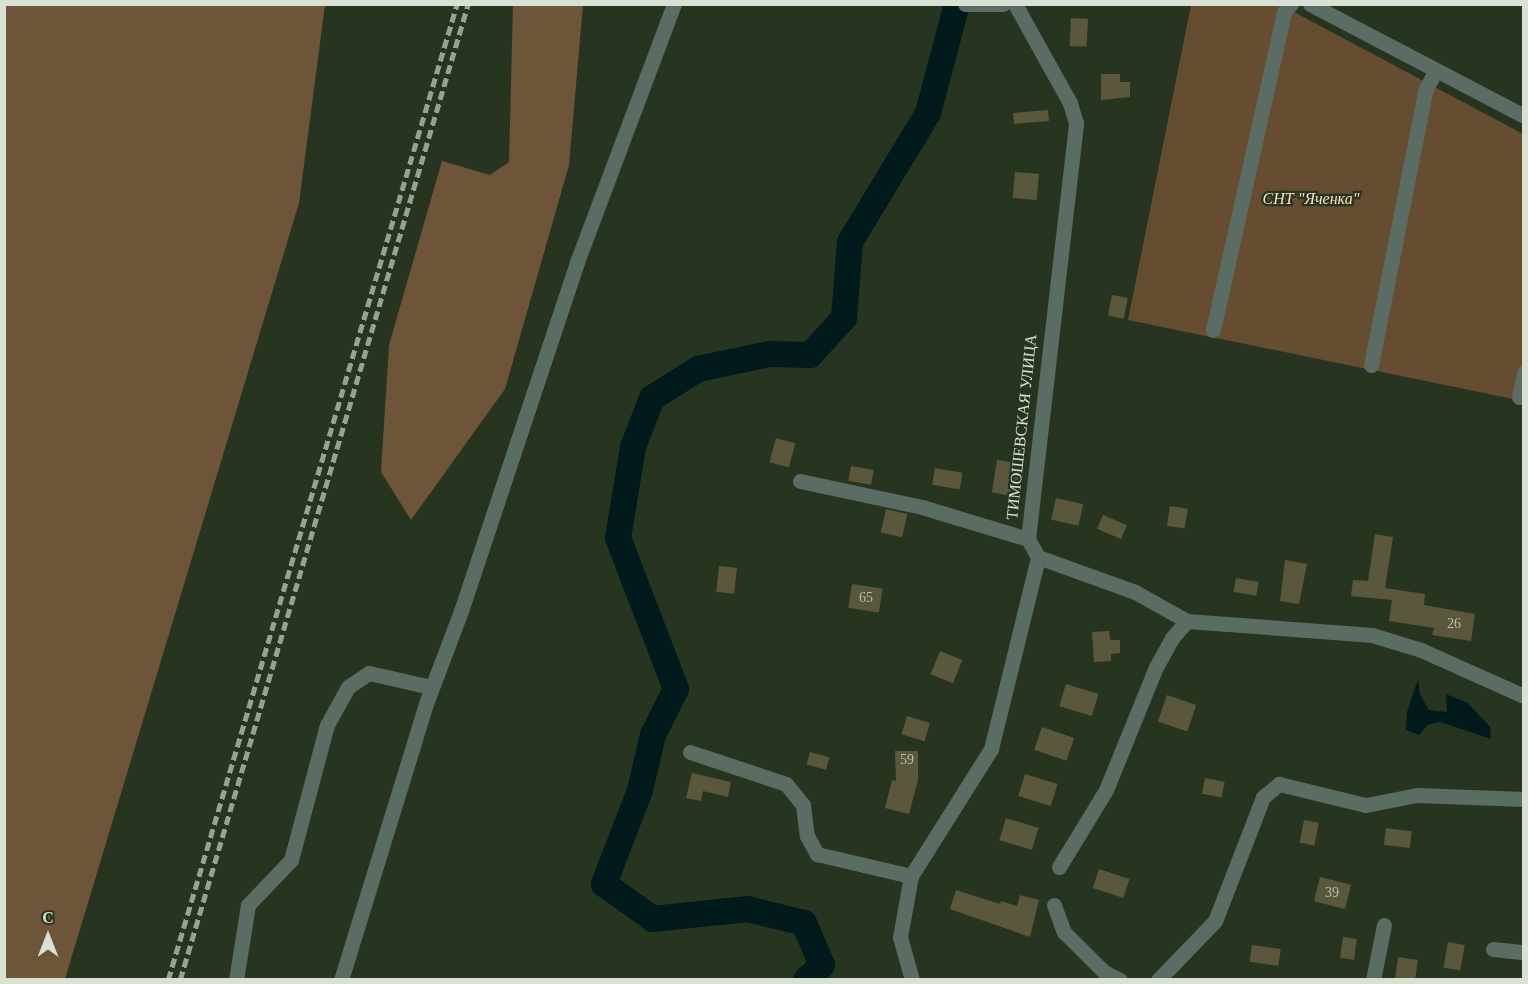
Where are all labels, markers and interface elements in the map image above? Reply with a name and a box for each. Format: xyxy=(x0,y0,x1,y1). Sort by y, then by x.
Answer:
park label: СНТ "Яченка" xyxy=(1263,189,1359,209)
street label: ТИМОШЕВСКАЯ УЛИЦА xyxy=(1003,333,1041,521)
house number: 65 xyxy=(859,590,873,606)
house number: 26 xyxy=(1447,616,1461,632)
house number: 59 xyxy=(900,752,914,768)
house number: 39 xyxy=(1325,885,1339,901)
north arrow xyxy=(18,906,78,966)
text: С xyxy=(42,909,54,926)

